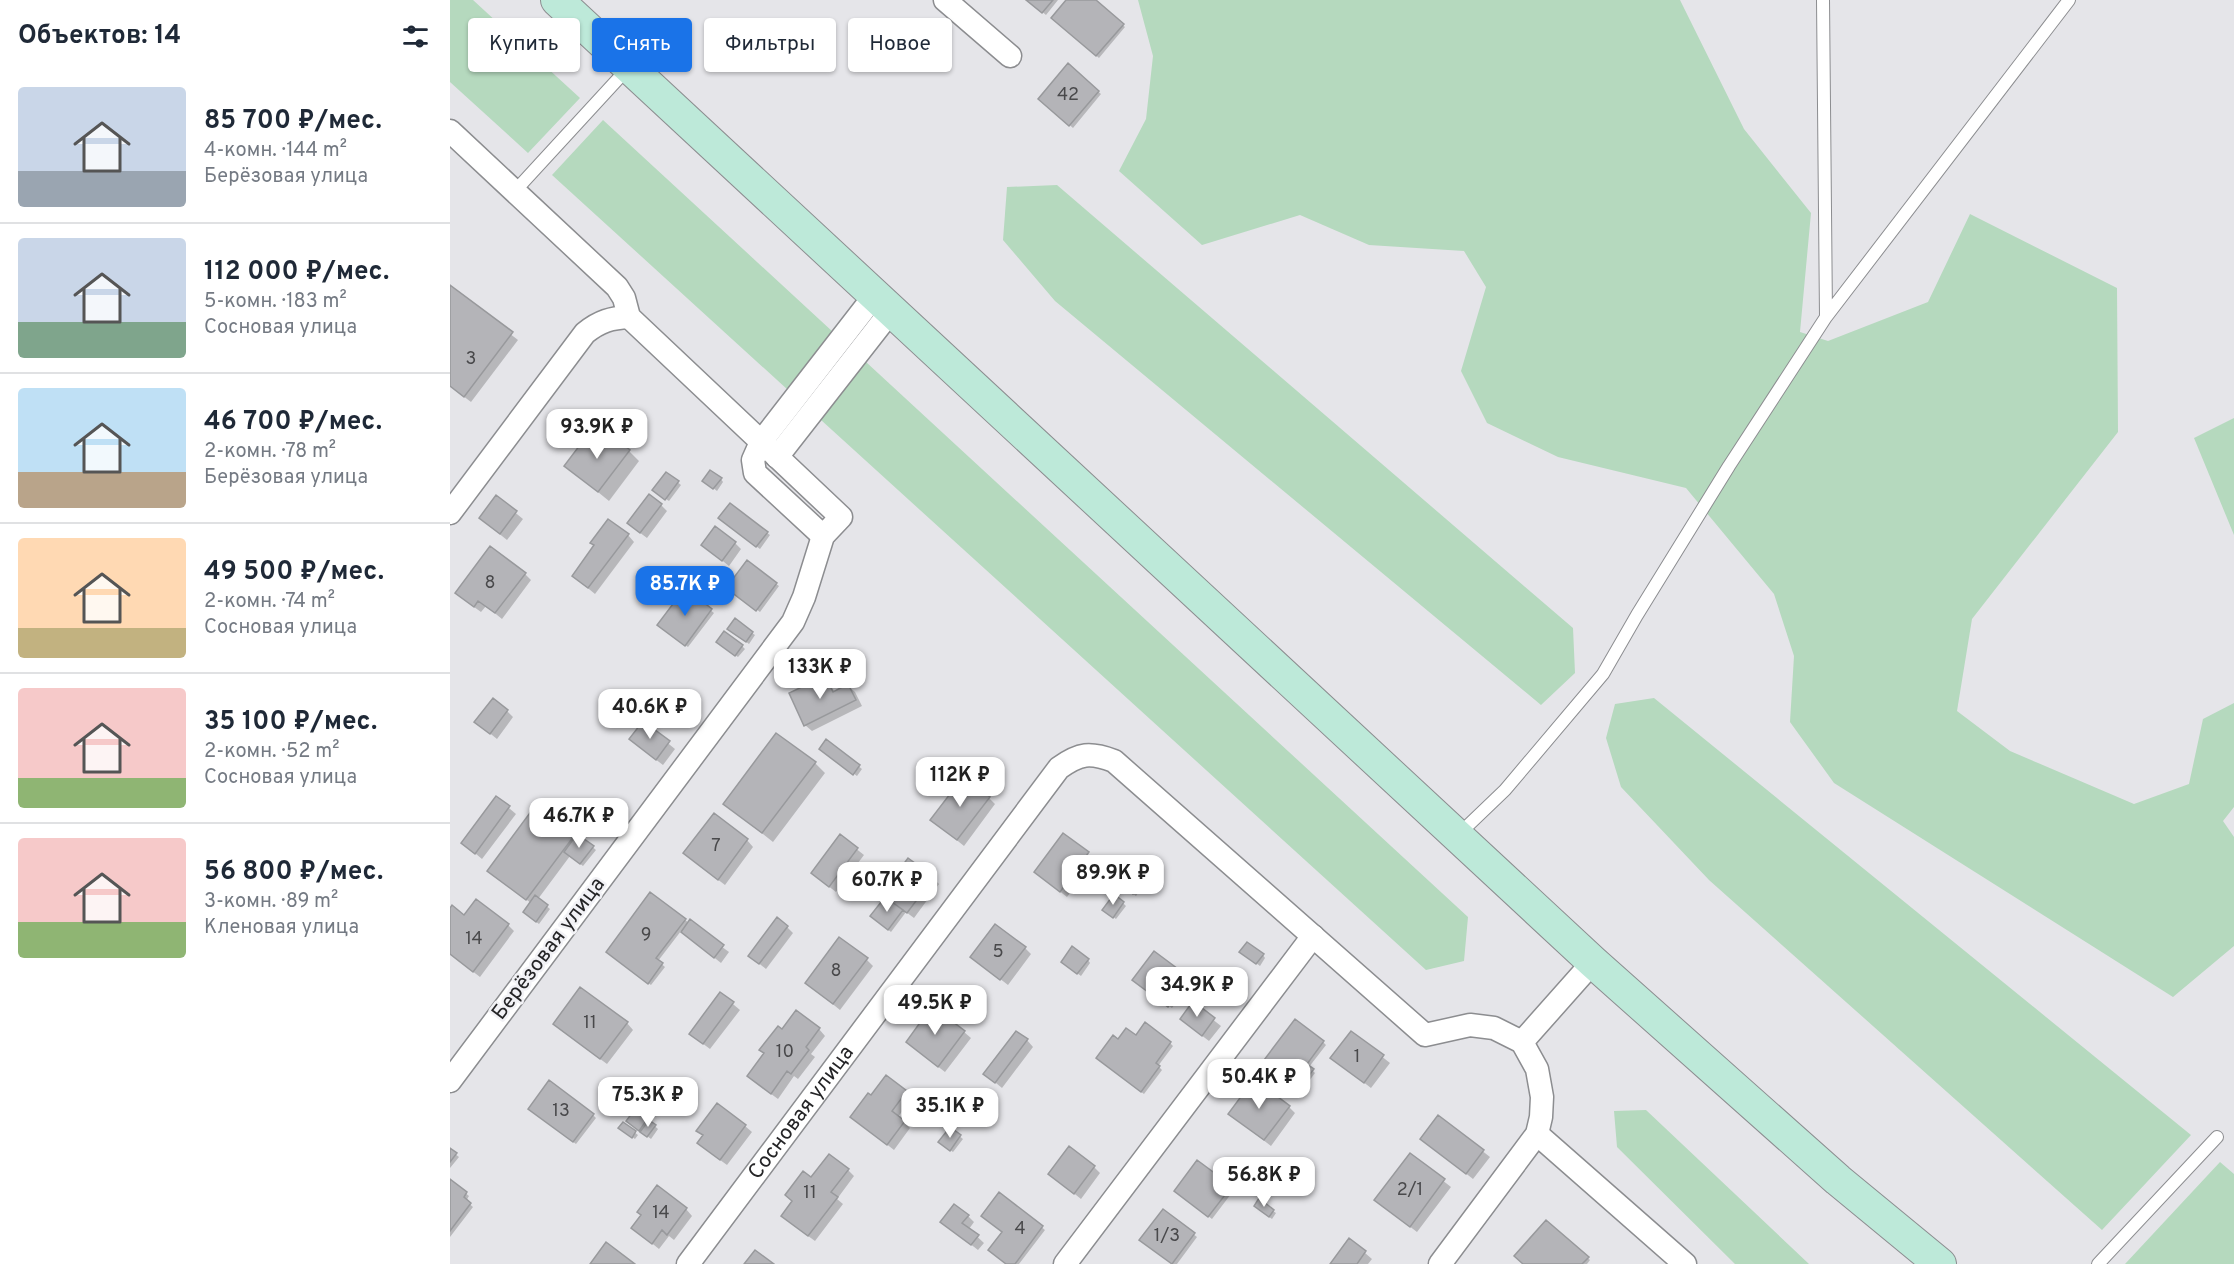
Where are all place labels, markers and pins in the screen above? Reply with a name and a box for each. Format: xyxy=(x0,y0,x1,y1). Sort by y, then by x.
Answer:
pin: 93.9K ₽ xyxy=(542,409,652,460)
pin: 85.7K ₽ xyxy=(630,566,740,617)
pin: 133K ₽ xyxy=(771,649,869,700)
pin: 40.6K ₽ xyxy=(595,689,705,740)
pin: 112K ₽ xyxy=(911,757,1009,808)
pin: 46.7K ₽ xyxy=(524,798,634,849)
pin: 89.9K ₽ xyxy=(1058,855,1168,906)
pin: 60.7K ₽ xyxy=(832,862,942,913)
pin: 34.9K ₽ xyxy=(1142,967,1252,1018)
pin: 49.5K ₽ xyxy=(880,985,990,1036)
pin: 50.4K ₽ xyxy=(1204,1059,1314,1110)
pin: 75.3K ₽ xyxy=(593,1077,703,1128)
pin: 35.1K ₽ xyxy=(895,1088,1005,1139)
pin: 56.8K ₽ xyxy=(1209,1157,1319,1208)

